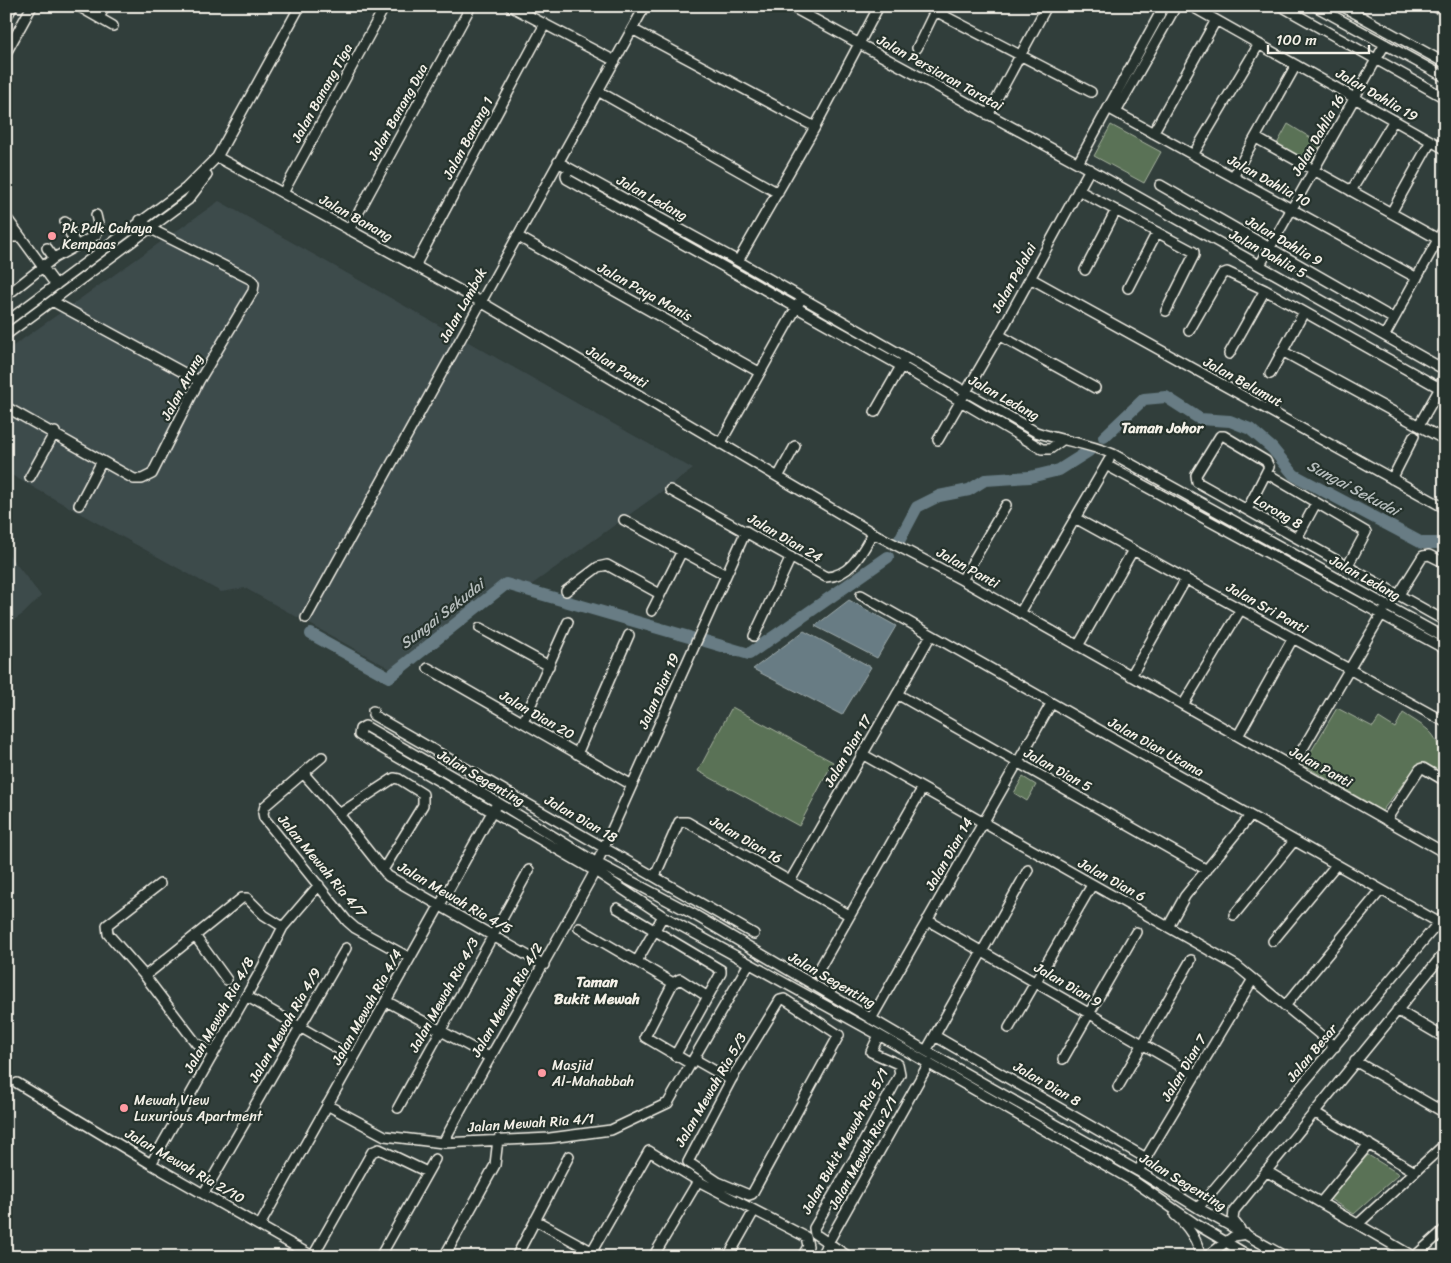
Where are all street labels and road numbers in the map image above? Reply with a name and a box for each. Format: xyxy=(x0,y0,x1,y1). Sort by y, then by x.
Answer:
street label: Jalan Persiaran Taratai xyxy=(871,27,1009,119)
street label: Jalan Banang Tiga xyxy=(284,39,360,148)
street label: Jalan Banang Dua xyxy=(361,59,435,166)
street label: Jalan Dahlia 19 xyxy=(1330,61,1423,129)
street label: Jalan Dahlia 16 xyxy=(1284,89,1352,182)
street label: Jalan Banang 1 xyxy=(435,92,500,185)
street label: Jalan Dahlia 10 xyxy=(1222,147,1315,214)
street label: Jalan Ledang xyxy=(611,168,692,228)
street label: Jalan Banang xyxy=(314,187,398,249)
street label: Jalan Dahlia 9 xyxy=(1240,208,1328,273)
street label: Jalan Dahlia 5 xyxy=(1224,222,1312,286)
street label: Jalan Pelalai xyxy=(984,237,1044,318)
street label: Jalan Paya Manis xyxy=(592,255,697,329)
street label: Jalan Lambok xyxy=(432,262,494,348)
street label: Jalan Panti xyxy=(580,338,654,396)
street label: Jalan Arung xyxy=(153,349,210,426)
street label: Jalan Belumut xyxy=(1198,349,1287,414)
street label: Jalan Ledang xyxy=(963,368,1044,428)
street label: Lorong 8 xyxy=(1249,488,1308,536)
street label: Jalan Dian 24 xyxy=(742,506,827,570)
street label: Jalan Panti xyxy=(931,540,1005,596)
street label: Jalan Ledang xyxy=(1324,548,1405,608)
street label: Jalan Sri Panti xyxy=(1221,575,1314,641)
street label: Jalan Dian 19 xyxy=(631,649,687,734)
street label: Jalan Dian 20 xyxy=(494,683,579,747)
street label: Jalan Dian 17 xyxy=(817,709,879,793)
street label: Jalan Dian Utama xyxy=(1102,710,1209,784)
street label: Jalan Panti xyxy=(1284,739,1358,795)
street label: Jalan Dian 5 xyxy=(1018,740,1097,799)
street label: Jalan Segenting xyxy=(432,742,530,813)
street label: Jalan Dian 18 xyxy=(539,787,623,850)
street label: Jalan Mewah Ria 4/7 xyxy=(270,808,374,924)
street label: Jalan Dian 16 xyxy=(704,809,787,871)
street label: Jalan Dian 14 xyxy=(917,812,980,896)
street label: Jalan Dian 6 xyxy=(1073,851,1151,909)
street label: Jalan Mewah Ria 4/5 xyxy=(392,854,518,941)
street label: Jalan Mewah Ria 4/3 xyxy=(401,932,486,1058)
street label: Jalan Mewah Ria 4/2 xyxy=(463,938,550,1063)
street label: Jalan Mewah Ria 4/4 xyxy=(324,944,409,1071)
street label: Jalan Segenting xyxy=(783,944,881,1015)
street label: Jalan Mewah Ria 4/8 xyxy=(176,952,262,1078)
street label: Jalan Dian 9 xyxy=(1028,955,1107,1015)
street label: Jalan Mewah Ria 4/9 xyxy=(241,962,328,1088)
street label: Jalan Besar xyxy=(1279,1017,1345,1089)
street label: Jalan Mewah Ria 5/3 xyxy=(668,1028,754,1153)
street label: Jalan Dian 7 xyxy=(1154,1029,1214,1107)
street label: Jalan Dian 8 xyxy=(1008,1054,1086,1114)
street label: Jalan Bukit Mewah Ria 5/1 xyxy=(794,1063,896,1220)
street label: Jalan Mewah Ria 2/1 xyxy=(821,1092,905,1215)
street label: Jalan Mewah Ria 4/1 xyxy=(466,1106,595,1140)
street label: Jalan Mewah Ria 2/10 xyxy=(119,1121,250,1211)
street label: Jalan Segenting xyxy=(1134,1146,1231,1218)

